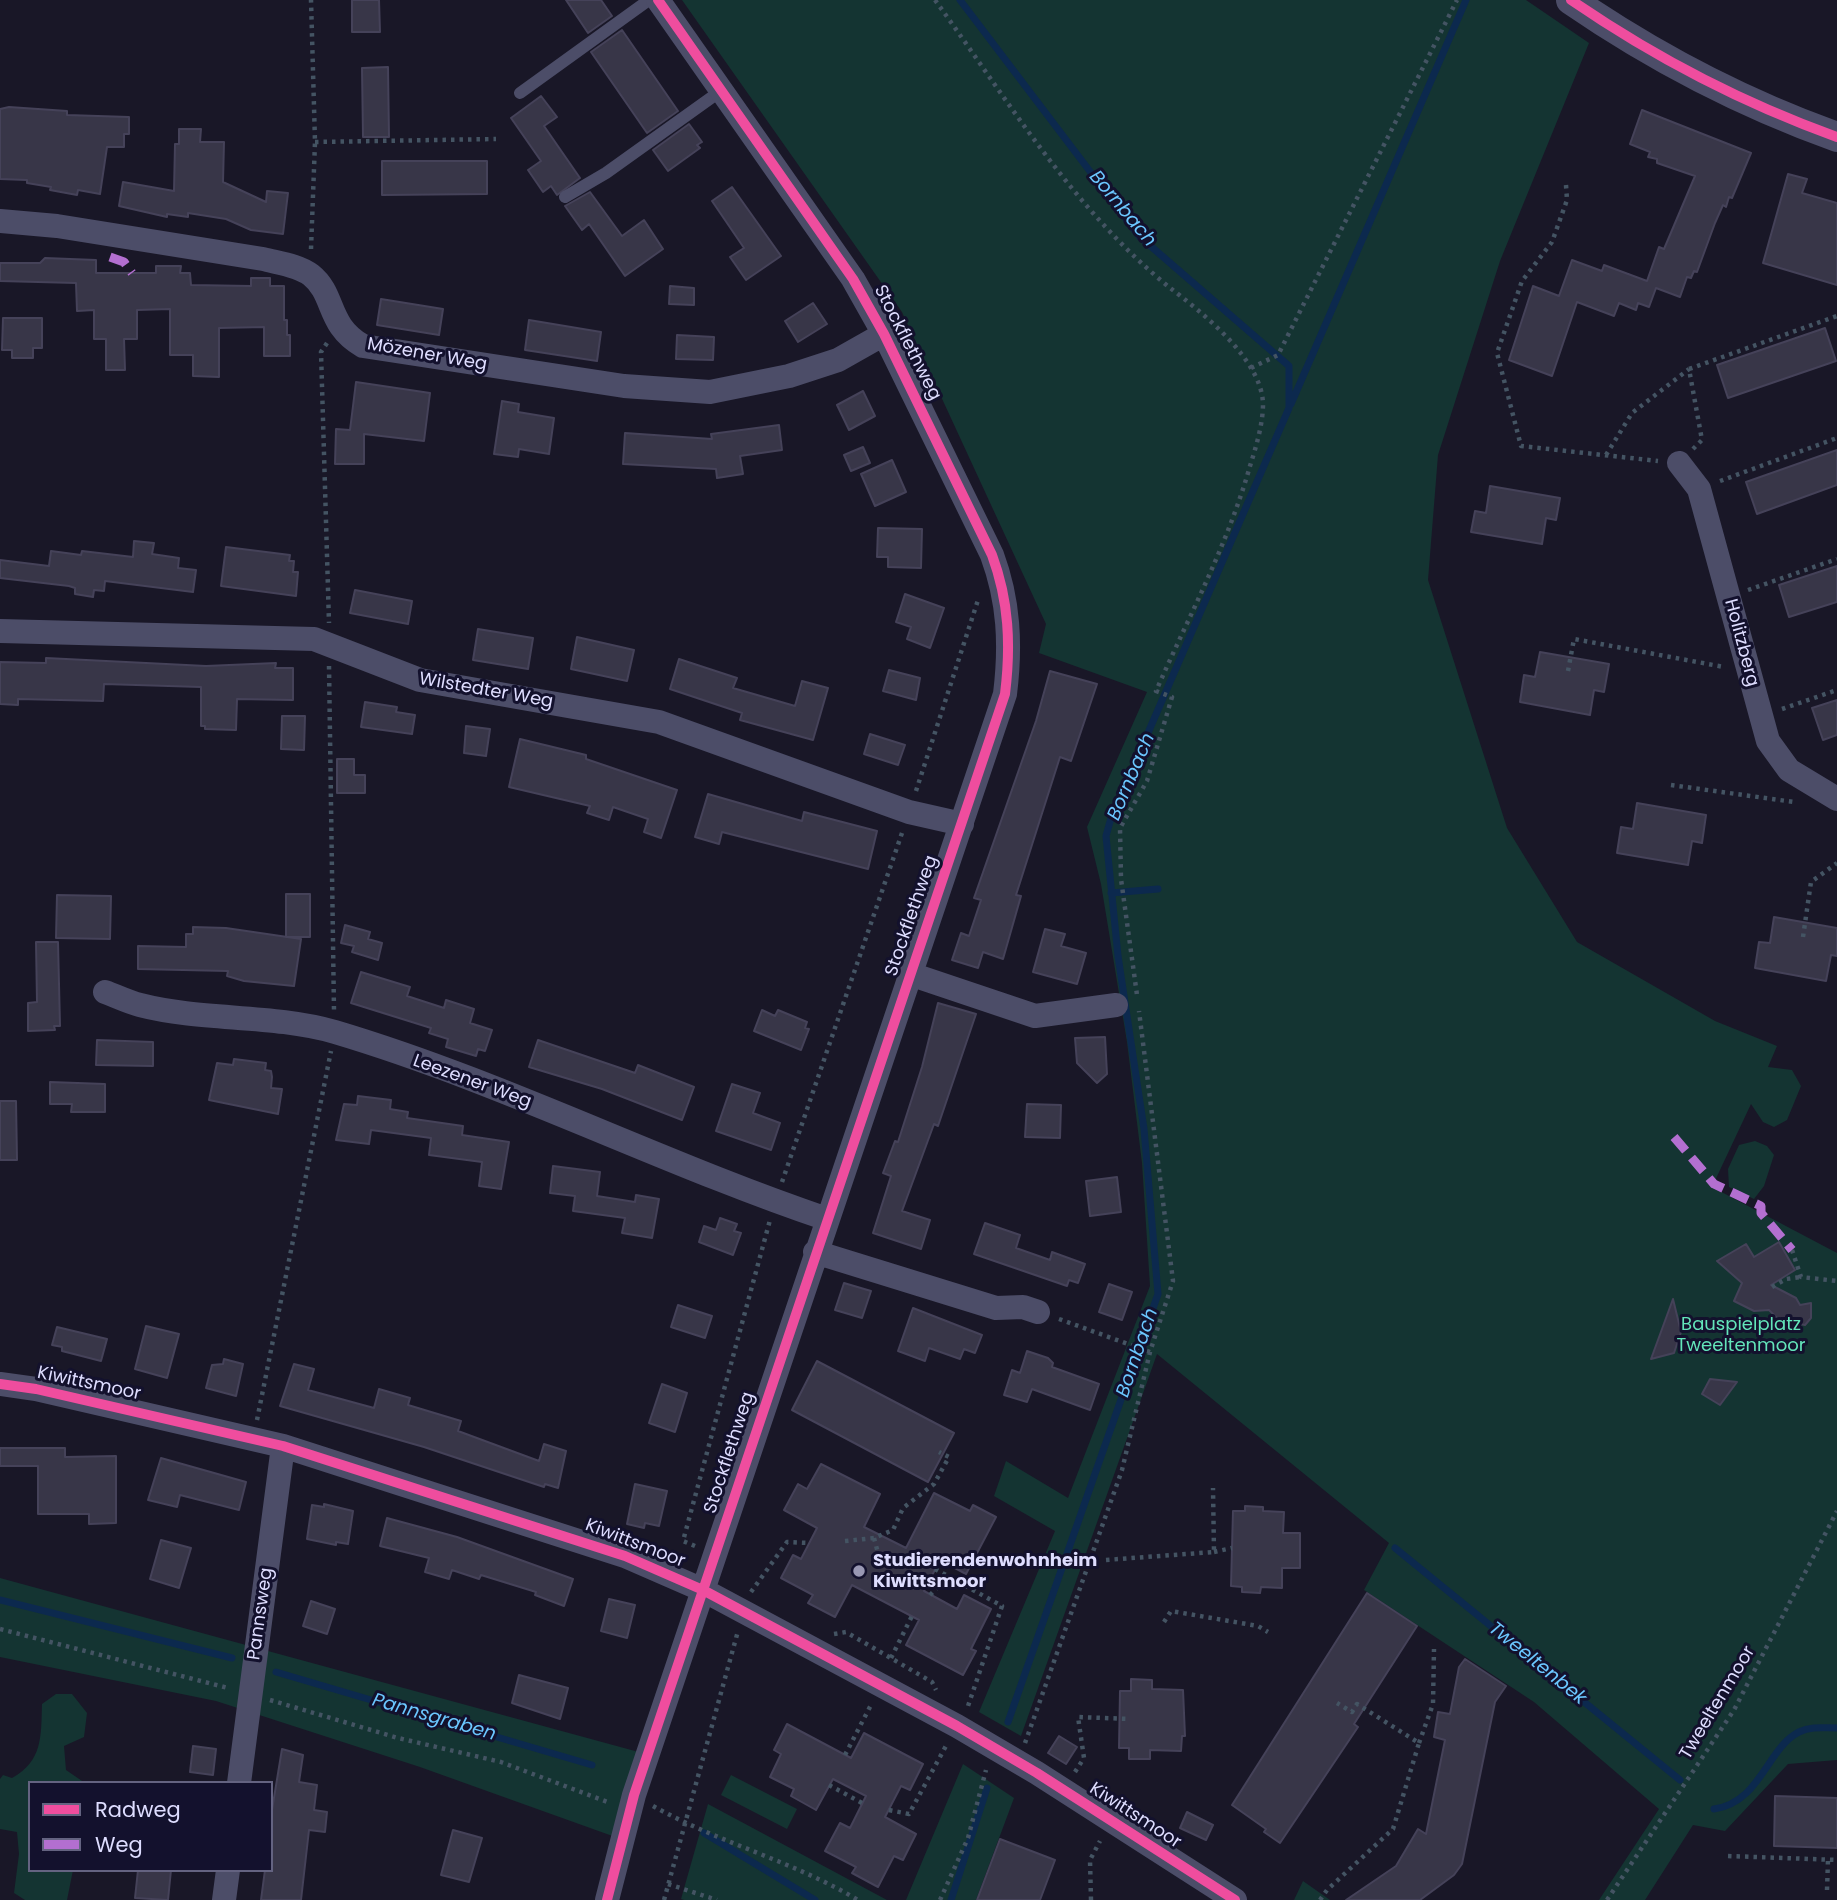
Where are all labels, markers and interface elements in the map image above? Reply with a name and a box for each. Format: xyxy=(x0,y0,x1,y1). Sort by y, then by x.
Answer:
water label: Bornbach xyxy=(1084,166,1160,252)
street label: Stockflethweg xyxy=(869,282,945,404)
street label: Mözener Weg xyxy=(365,334,489,376)
street label: Holitzberg xyxy=(1719,597,1763,689)
street label: Wilstedter Weg xyxy=(417,669,555,713)
water label: Bornbach xyxy=(1103,730,1161,824)
street label: Stockflethweg xyxy=(881,853,943,979)
street label: Leezener Weg xyxy=(410,1051,534,1113)
water label: Bornbach xyxy=(1112,1306,1164,1400)
park label: Bauspielplatz Tweeltenmoor xyxy=(1677,1314,1805,1356)
street label: Kiwittsmoor xyxy=(35,1363,143,1405)
street label: Stockflethweg xyxy=(700,1390,760,1516)
street label: Kiwittsmoor xyxy=(582,1515,688,1573)
place label: Studierendenwohnheim Kiwittsmoor xyxy=(873,1550,1097,1592)
marker: Studierendenwohnheim Kiwittsmoor xyxy=(851,1563,867,1579)
street label: Pannsweg xyxy=(244,1566,278,1662)
water label: Tweeltenbek xyxy=(1483,1618,1591,1710)
street label: Tweeltenmoor xyxy=(1676,1642,1760,1764)
water label: Pannsgraben xyxy=(370,1689,498,1747)
street label: Kiwittsmoor xyxy=(1085,1778,1185,1854)
legend xyxy=(28,1781,273,1872)
text: Radweg xyxy=(95,1795,181,1824)
text: Weg xyxy=(95,1830,143,1859)

